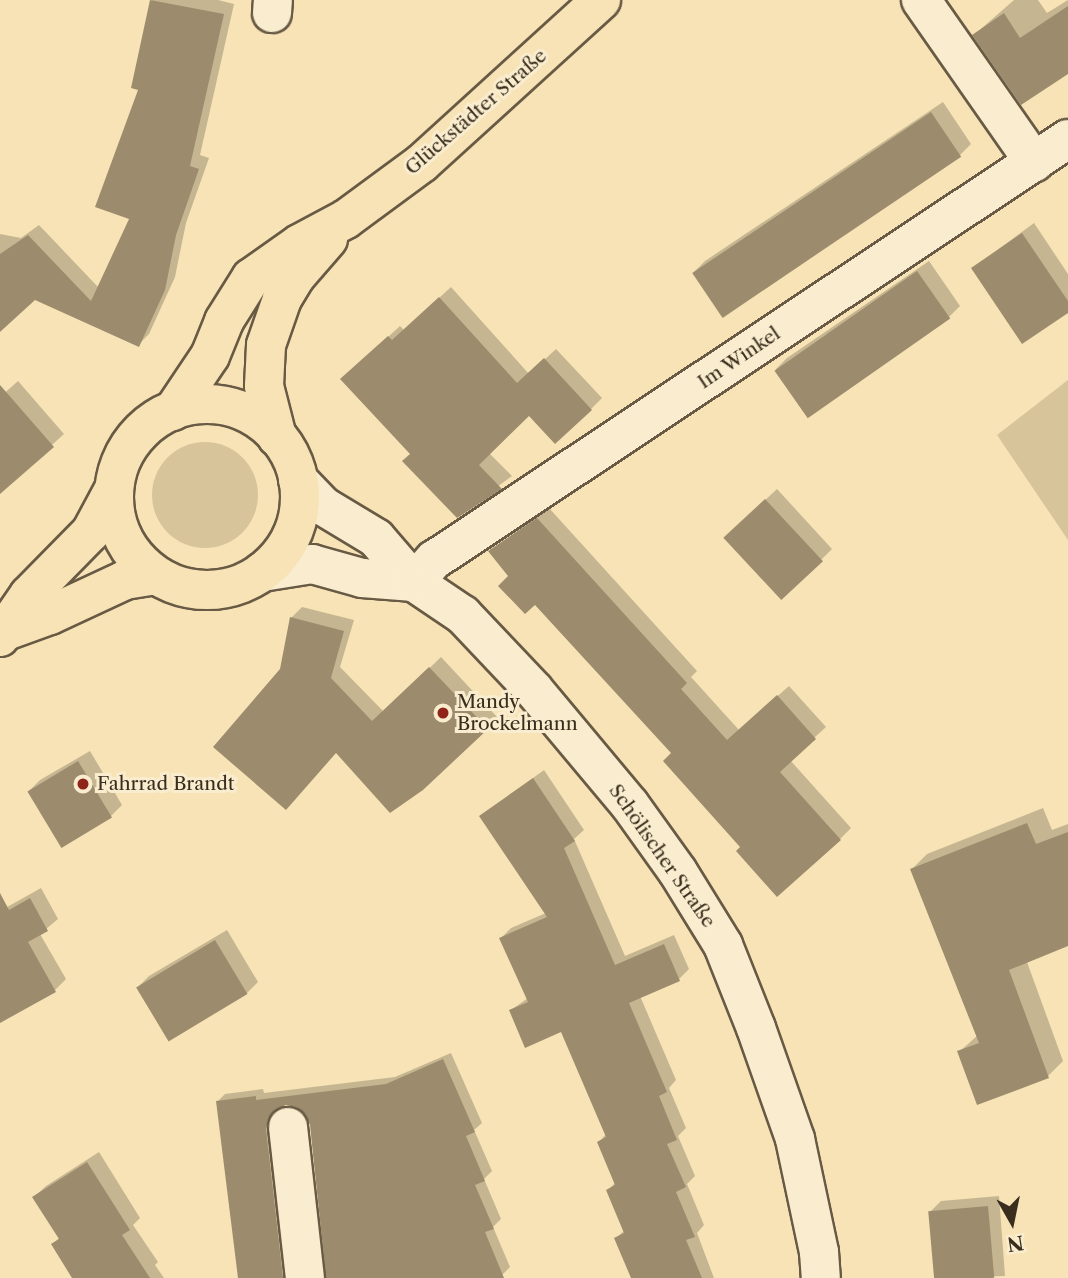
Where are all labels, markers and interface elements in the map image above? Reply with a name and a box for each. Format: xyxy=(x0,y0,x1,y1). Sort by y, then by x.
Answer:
street label: Glückstädter Straße xyxy=(401,44,551,180)
street label: Im Winkel xyxy=(693,322,785,394)
place label: Mandy Brockelmann xyxy=(457,691,578,735)
marker: Mandy Brockelmann xyxy=(435,705,451,721)
place label: Fahrrad Brandt xyxy=(97,773,234,795)
marker: Fahrrad Brandt xyxy=(75,776,91,792)
street label: Schölischer Straße xyxy=(604,780,720,932)
north arrow xyxy=(977,1187,1047,1257)
text: N xyxy=(1005,1231,1025,1256)

